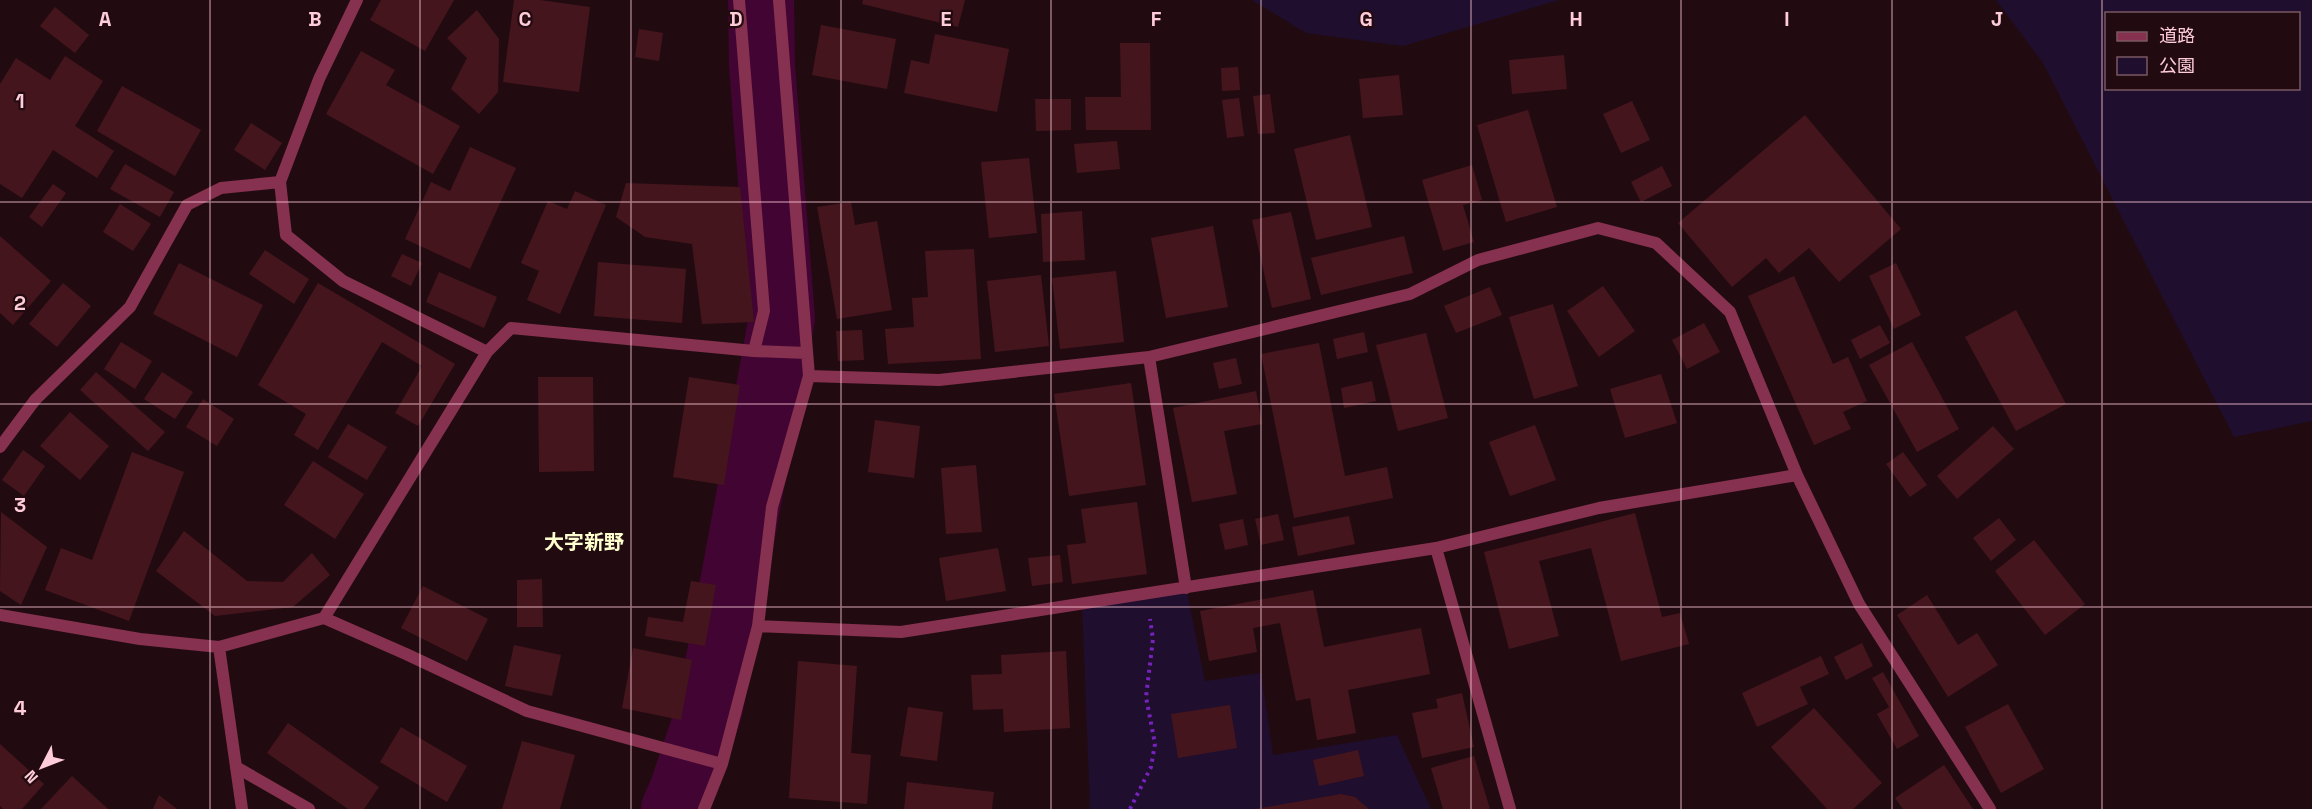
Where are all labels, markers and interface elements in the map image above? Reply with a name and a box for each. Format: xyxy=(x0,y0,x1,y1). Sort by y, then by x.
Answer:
text: A xyxy=(99,6,112,32)
text: B xyxy=(308,6,322,32)
text: C xyxy=(519,6,532,32)
text: D xyxy=(729,6,743,32)
text: E xyxy=(940,6,952,32)
text: F xyxy=(1151,6,1162,32)
text: G xyxy=(1359,6,1373,32)
text: H xyxy=(1569,6,1583,32)
text: I xyxy=(1784,6,1790,32)
text: J xyxy=(1991,6,2003,32)
legend xyxy=(2105,12,2300,90)
text: 道路 xyxy=(2159,24,2195,47)
text: 公園 xyxy=(2159,54,2195,77)
text: 1 xyxy=(15,88,25,114)
text: 2 xyxy=(14,290,26,316)
text: 3 xyxy=(14,492,26,518)
district label: 大字新野 xyxy=(544,529,624,555)
text: 4 xyxy=(14,695,27,721)
north arrow xyxy=(12,737,72,797)
text: N xyxy=(20,766,43,788)

